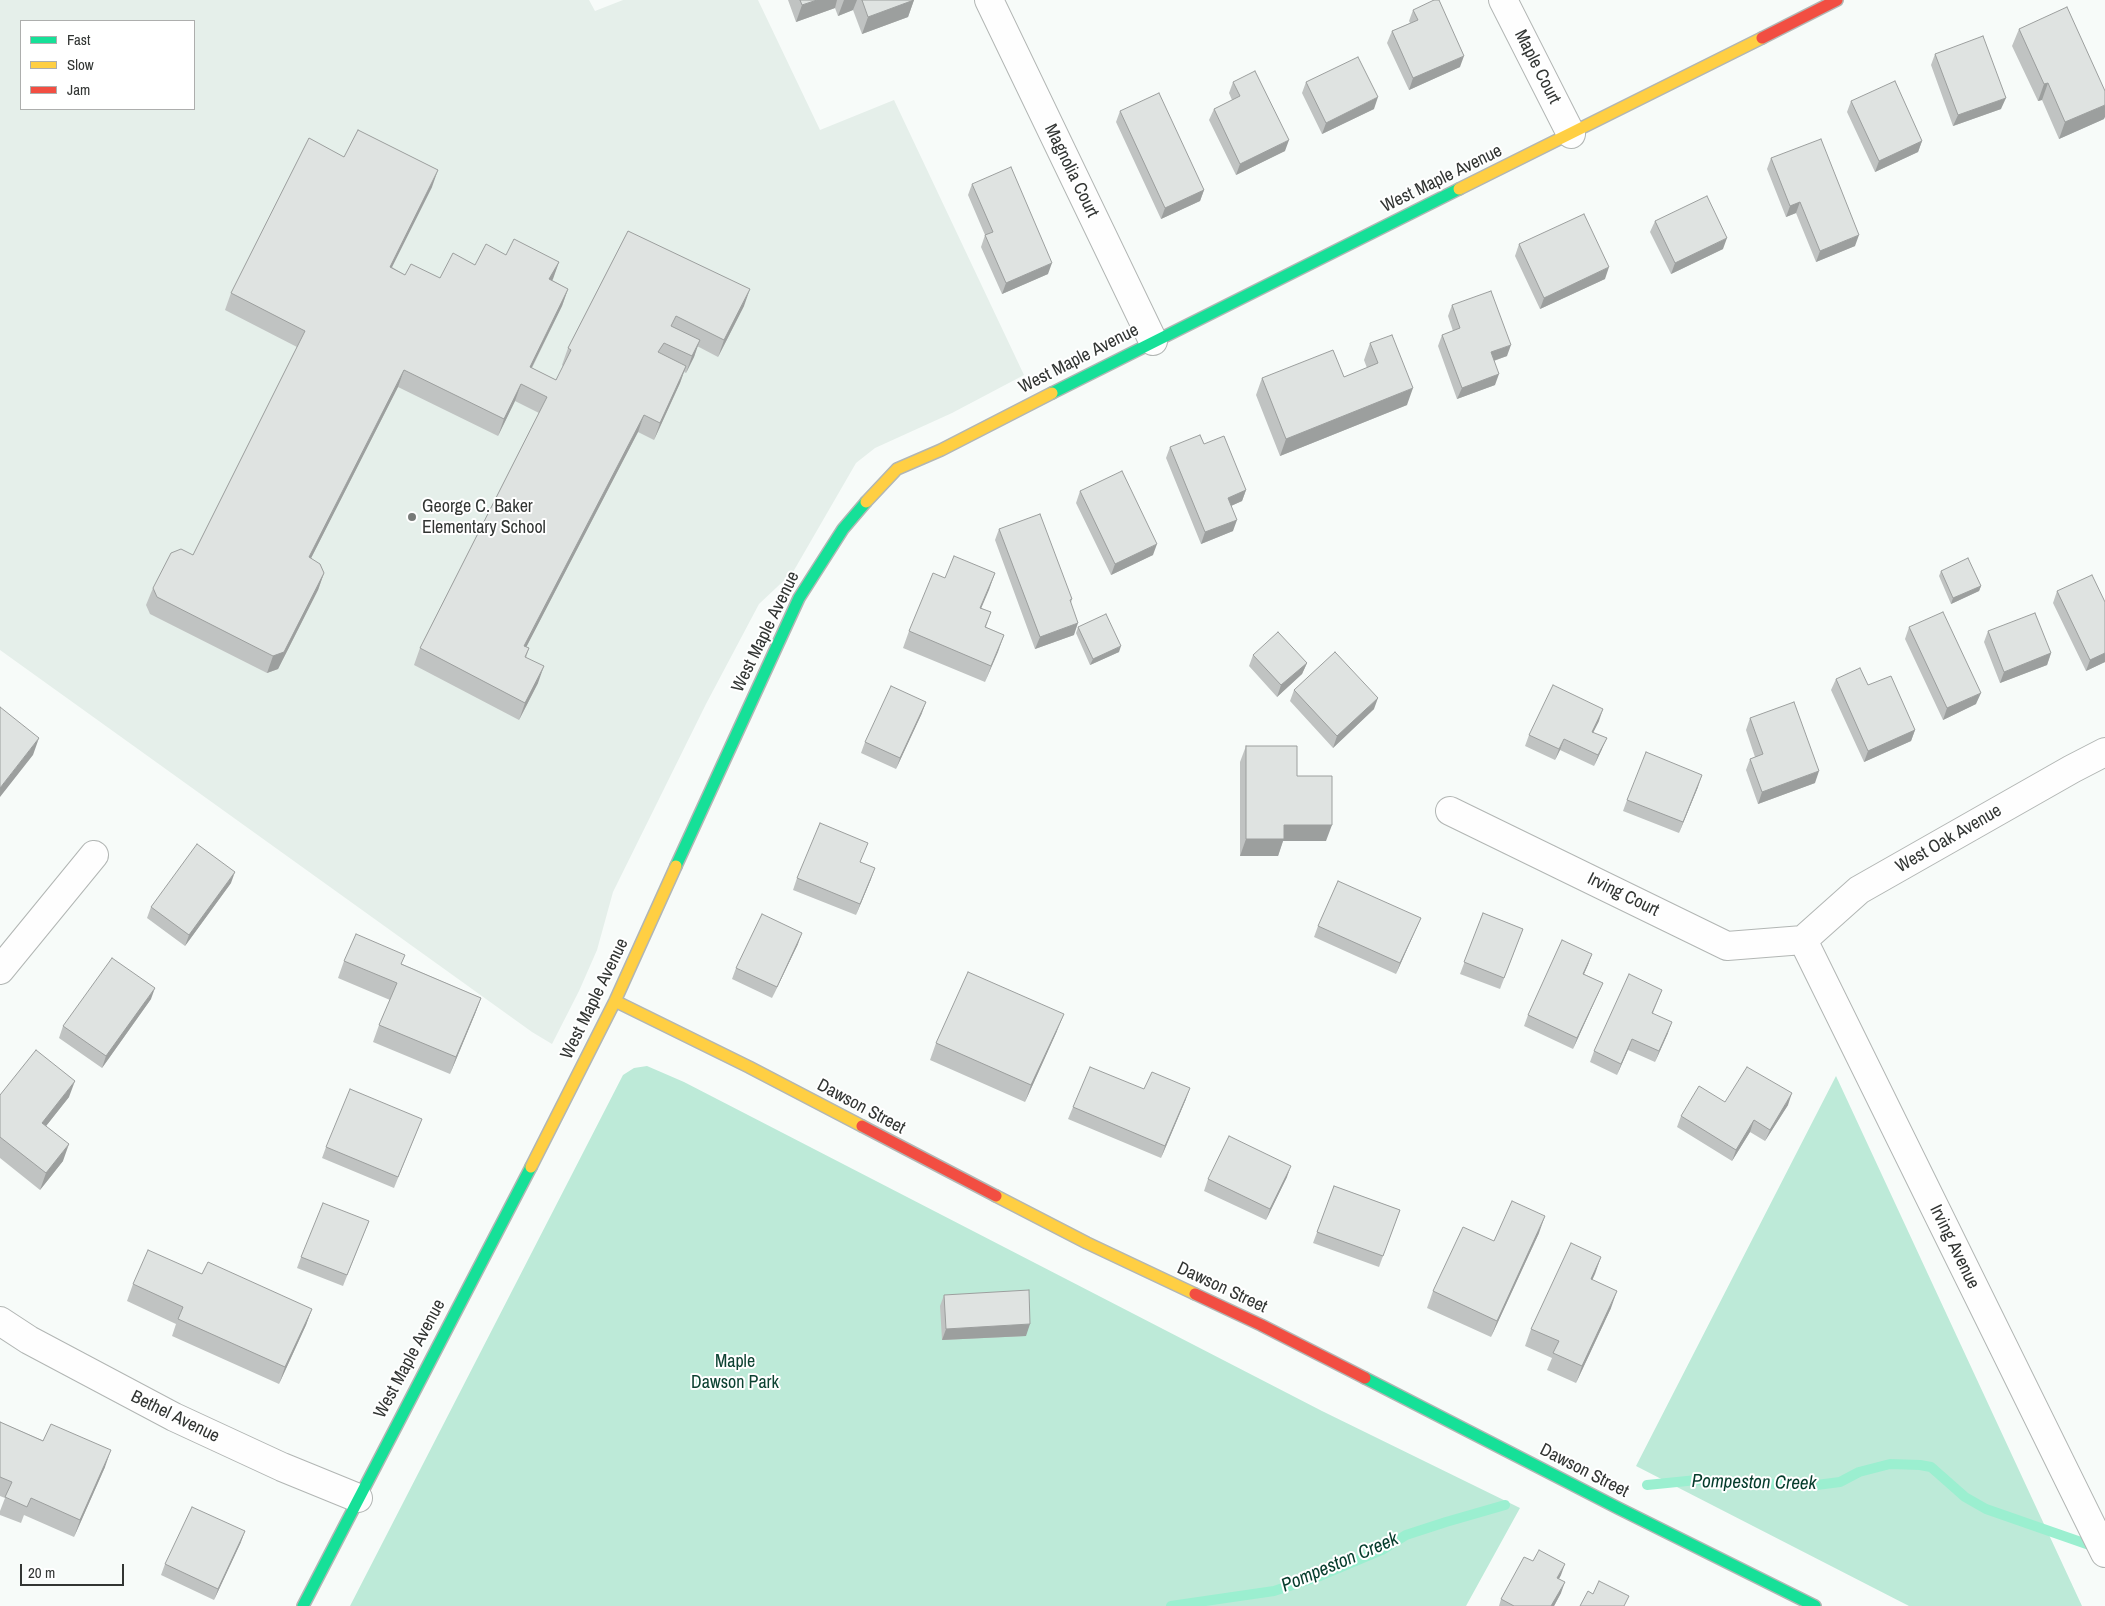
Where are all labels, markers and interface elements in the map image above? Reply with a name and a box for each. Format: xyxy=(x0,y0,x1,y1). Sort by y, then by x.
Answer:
legend xyxy=(20,20,195,110)
street label: Maple Court xyxy=(1509,26,1565,108)
text: Fast xyxy=(67,29,90,50)
text: Slow xyxy=(67,54,94,75)
text: Jam xyxy=(67,79,90,100)
street label: Magnolia Court xyxy=(1039,121,1103,221)
street label: West Maple Avenue xyxy=(1378,140,1506,218)
street label: West Maple Avenue xyxy=(1015,320,1143,398)
place label: George C. Baker Elementary School xyxy=(422,496,546,538)
marker: George C. Baker Elementary School xyxy=(406,511,418,523)
street label: West Maple Avenue xyxy=(727,568,805,696)
street label: West Oak Avenue xyxy=(1892,800,2006,878)
street label: Irving Court xyxy=(1584,868,1662,922)
street label: West Maple Avenue xyxy=(556,935,634,1063)
street label: Dawson Street xyxy=(813,1075,909,1139)
street label: Irving Avenue xyxy=(1924,1201,1984,1293)
street label: Dawson Street xyxy=(1174,1258,1270,1318)
street label: West Maple Avenue xyxy=(370,1296,450,1422)
park label: Maple Dawson Park xyxy=(691,1351,779,1394)
street label: Bethel Avenue xyxy=(127,1386,223,1448)
street label: Dawson Street xyxy=(1536,1439,1632,1503)
water label: Pompeston Creek xyxy=(1691,1471,1817,1495)
water label: Pompeston Creek xyxy=(1278,1528,1402,1598)
scale bar xyxy=(22,1554,126,1586)
text: 20 m xyxy=(28,1562,55,1583)

